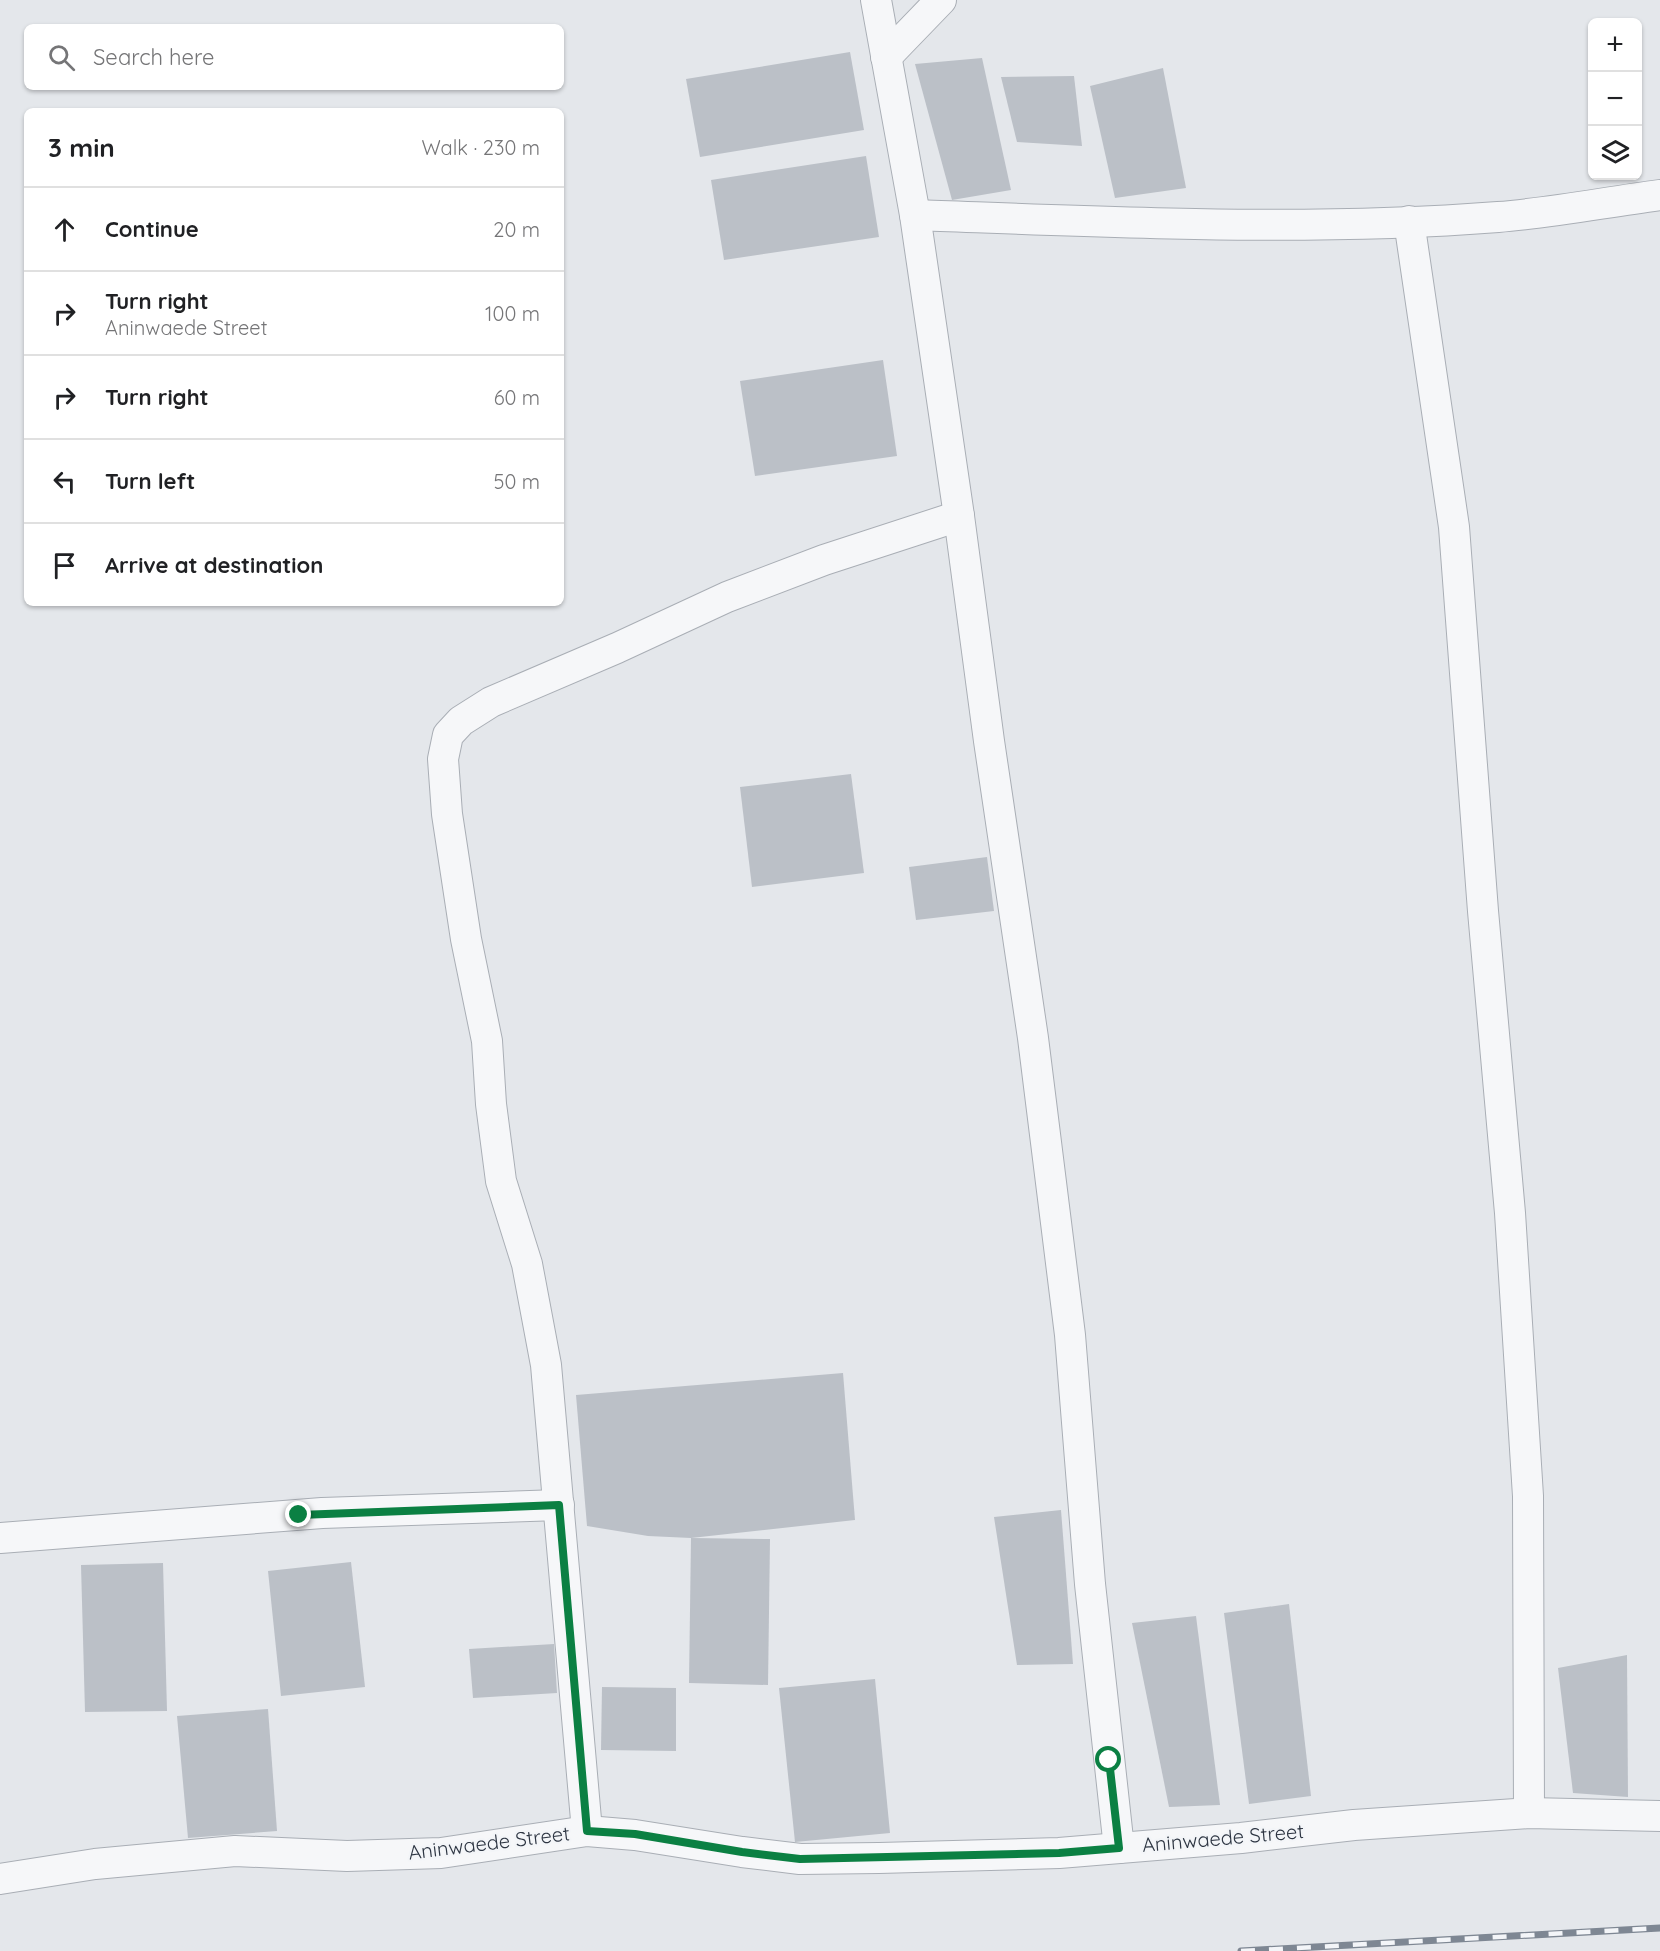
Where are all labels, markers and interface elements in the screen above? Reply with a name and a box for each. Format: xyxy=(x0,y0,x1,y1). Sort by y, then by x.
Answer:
map controls xyxy=(1588,18,1642,180)
button: + xyxy=(1588,18,1642,72)
search box xyxy=(24,24,564,90)
icon: search xyxy=(45,41,78,74)
text: Search here xyxy=(93,43,214,71)
button: − xyxy=(1588,72,1642,126)
button: layers xyxy=(1588,126,1642,180)
text: 3 min xyxy=(48,131,115,164)
text: Walk · 230 m xyxy=(421,135,540,160)
icon: ahead xyxy=(48,213,81,246)
text: Continue xyxy=(105,215,199,243)
text: 20 m xyxy=(493,217,540,242)
text: Turn right xyxy=(105,287,209,315)
icon: right xyxy=(48,297,81,330)
text: 100 m xyxy=(485,301,540,326)
text: Aninwaede Street xyxy=(105,315,267,340)
icon: right xyxy=(48,381,81,414)
text: Turn right xyxy=(105,383,209,411)
text: 60 m xyxy=(494,385,540,410)
icon: left xyxy=(48,465,81,498)
text: Turn left xyxy=(105,467,195,495)
text: 50 m xyxy=(494,469,540,494)
icon: arrive xyxy=(48,549,81,582)
text: Arrive at destination xyxy=(105,551,323,579)
route end xyxy=(285,1501,311,1527)
route start xyxy=(1095,1746,1121,1772)
street label: Aninwaede Street xyxy=(1141,1818,1305,1857)
street label: Aninwaede Street xyxy=(407,1820,571,1865)

